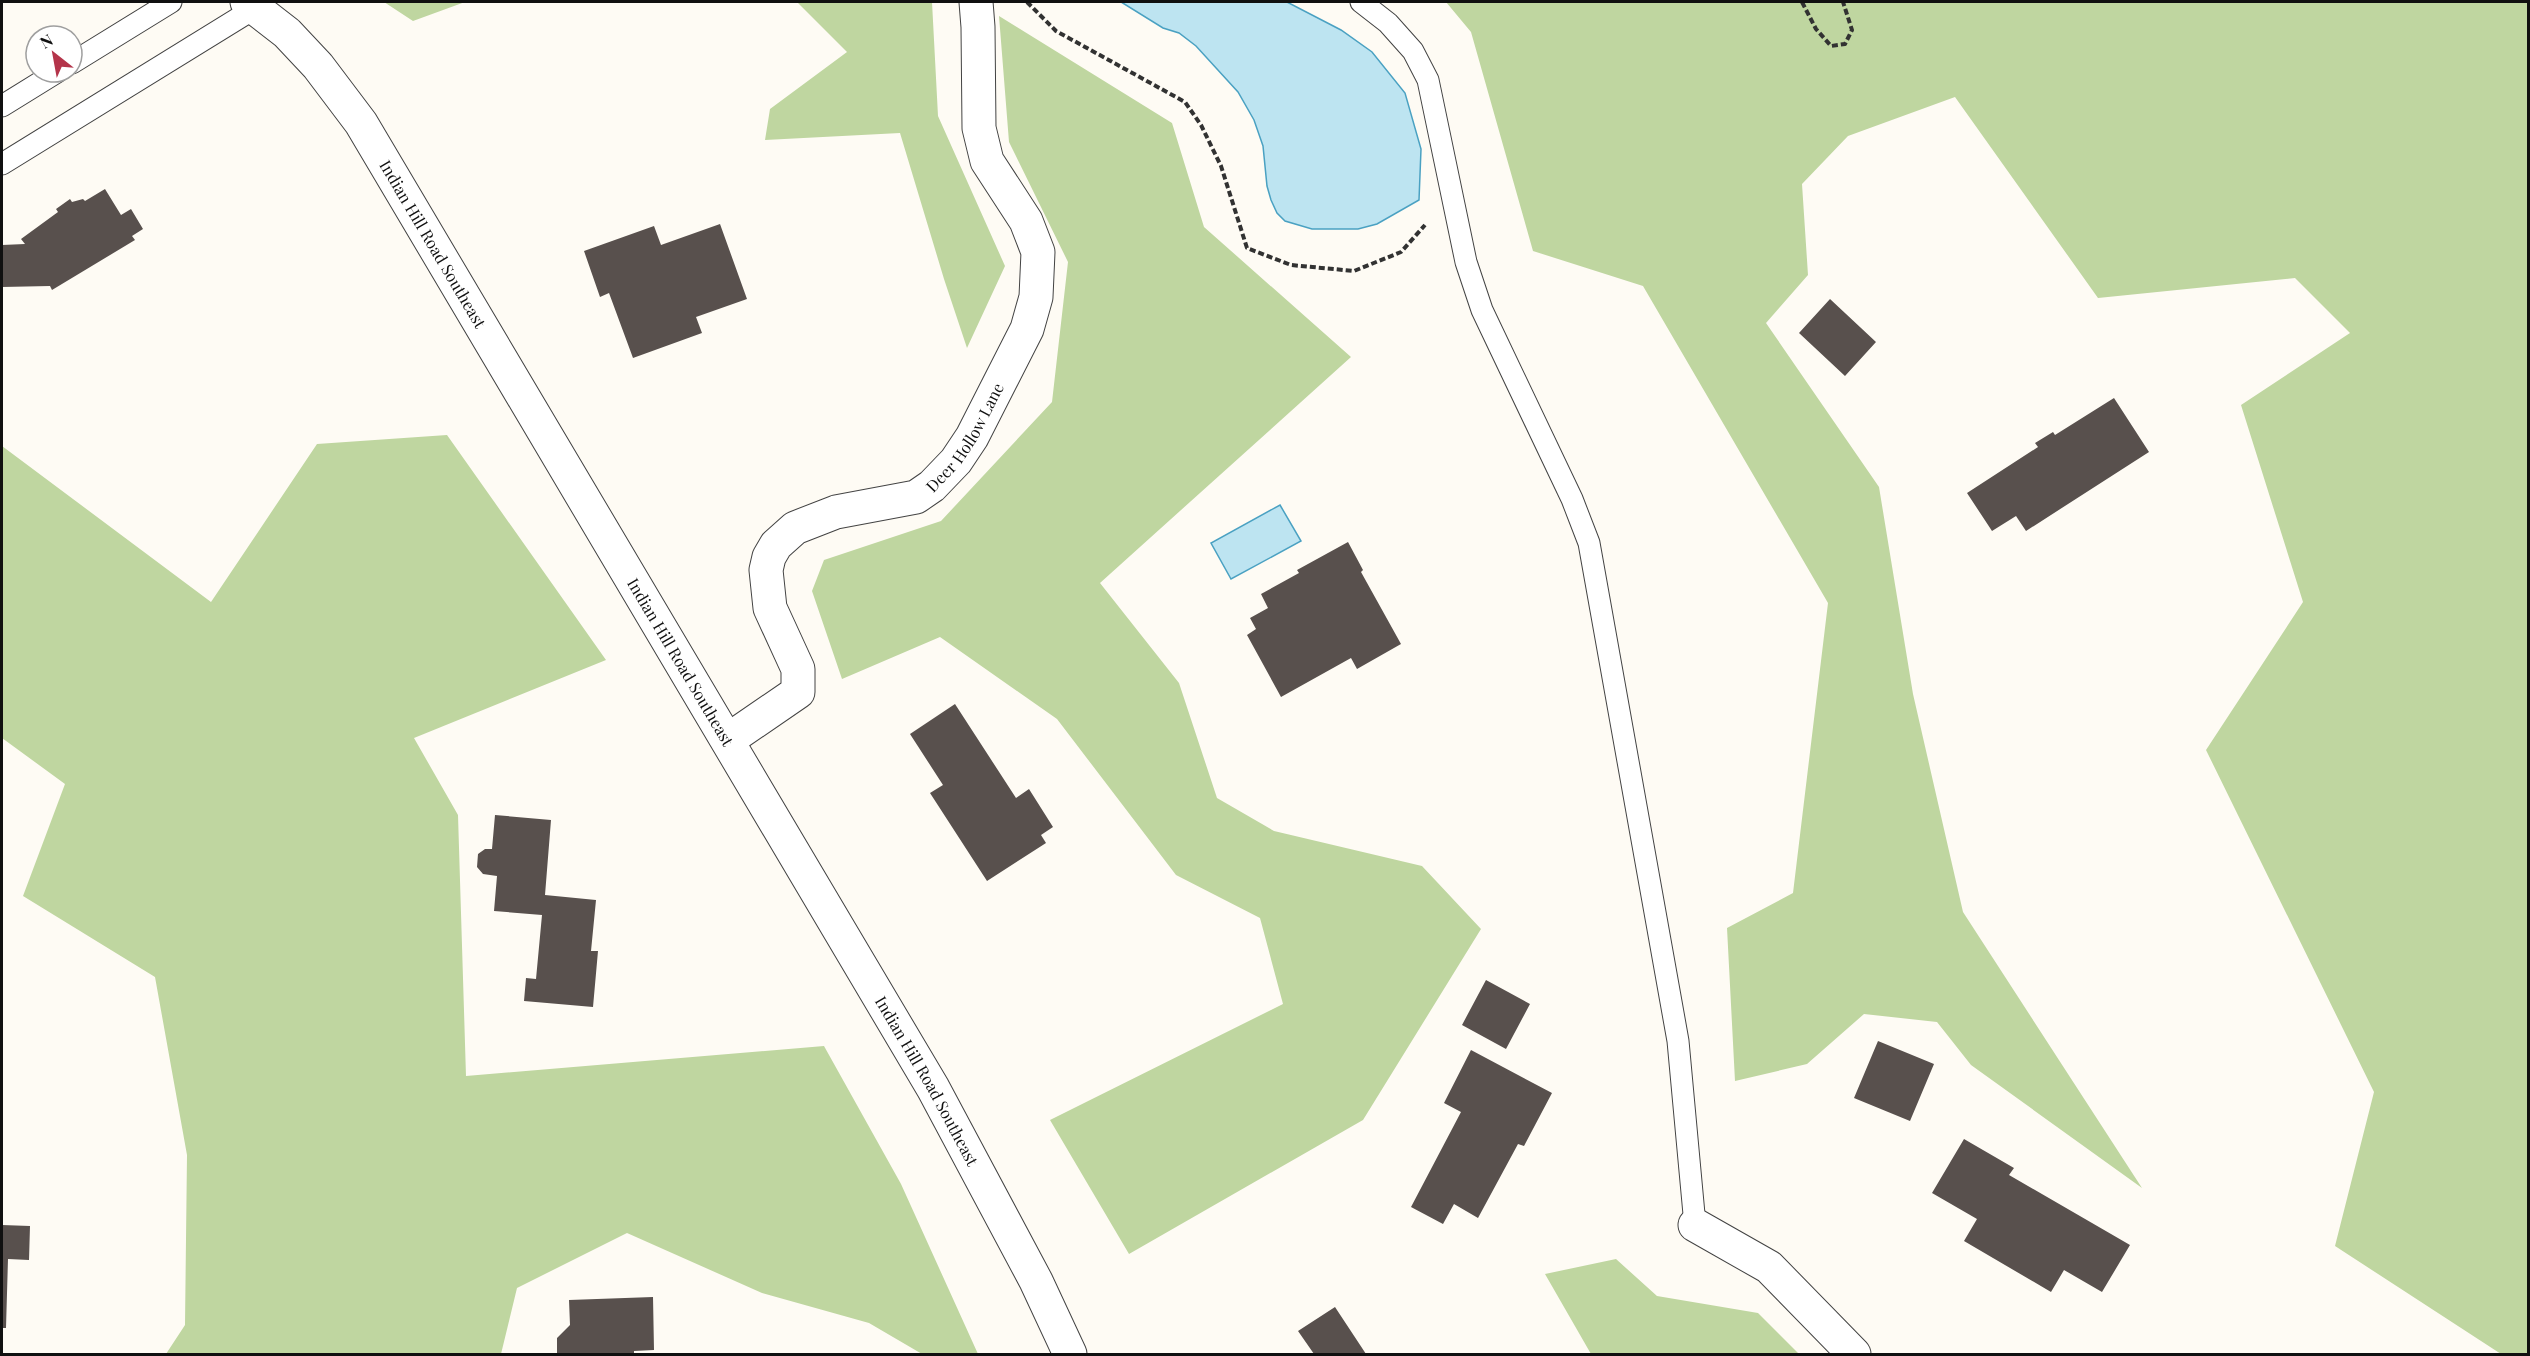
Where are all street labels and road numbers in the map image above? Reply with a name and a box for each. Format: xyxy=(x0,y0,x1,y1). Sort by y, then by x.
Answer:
street label: Indian Hill Road Southeast xyxy=(375,156,491,332)
street label: Deer Hollow Lane xyxy=(921,379,1008,496)
street label: Indian Hill Road Southeast xyxy=(623,574,739,750)
street label: Indian Hill Road Southeast xyxy=(871,992,984,1170)

